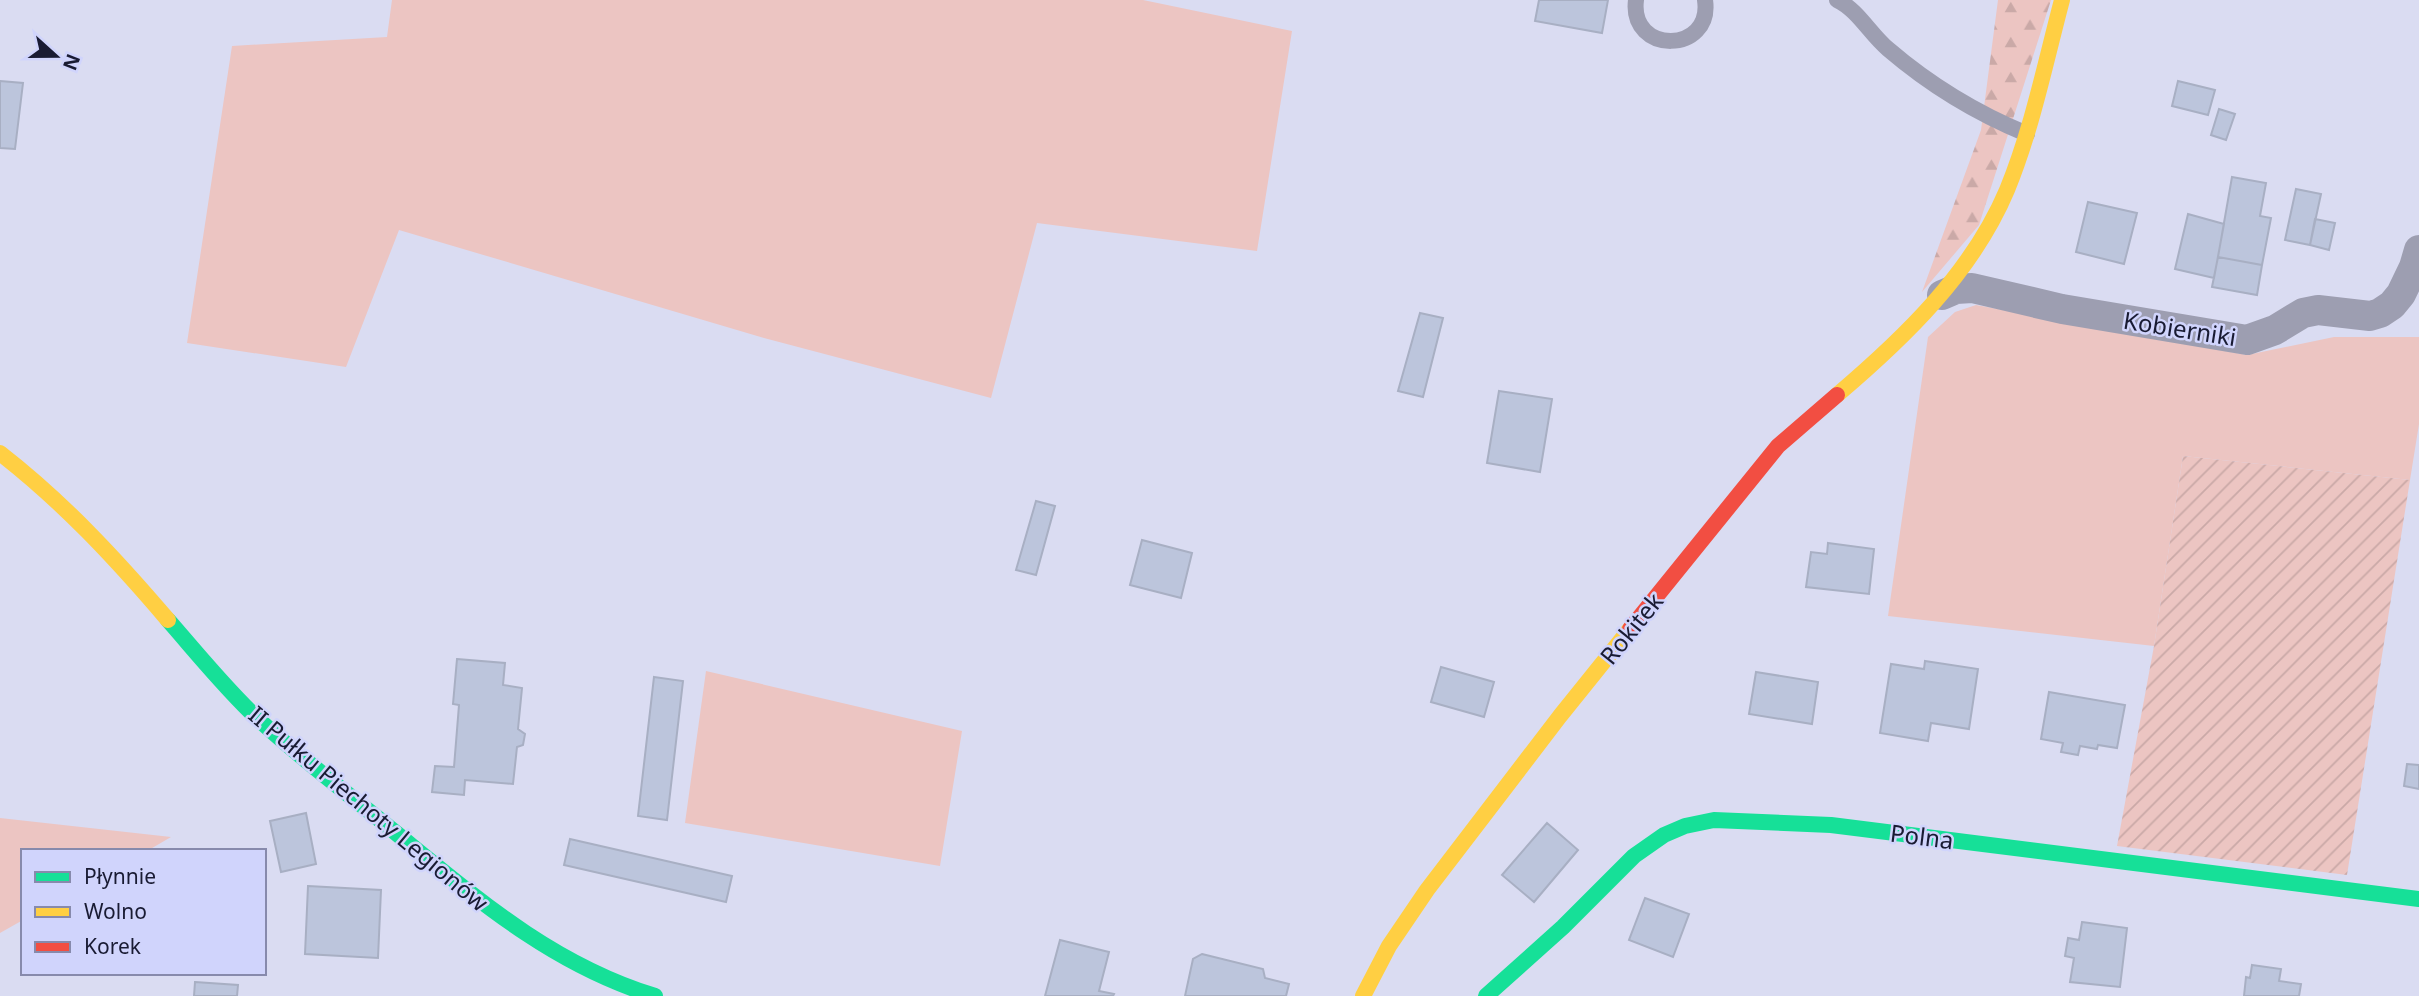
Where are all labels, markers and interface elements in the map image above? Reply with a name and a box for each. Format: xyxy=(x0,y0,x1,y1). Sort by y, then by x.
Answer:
north arrow xyxy=(21,21,91,91)
text: N xyxy=(57,50,87,74)
street label: Kobierniki xyxy=(2121,303,2239,353)
street label: Rokitek xyxy=(1592,585,1670,671)
street label: II Pułku Piechoty Legionów xyxy=(242,698,496,918)
street label: Polna xyxy=(1888,816,1956,856)
legend xyxy=(21,849,266,975)
text: Płynnie xyxy=(84,862,156,890)
text: Wolno xyxy=(84,897,147,925)
text: Korek xyxy=(84,932,142,960)

